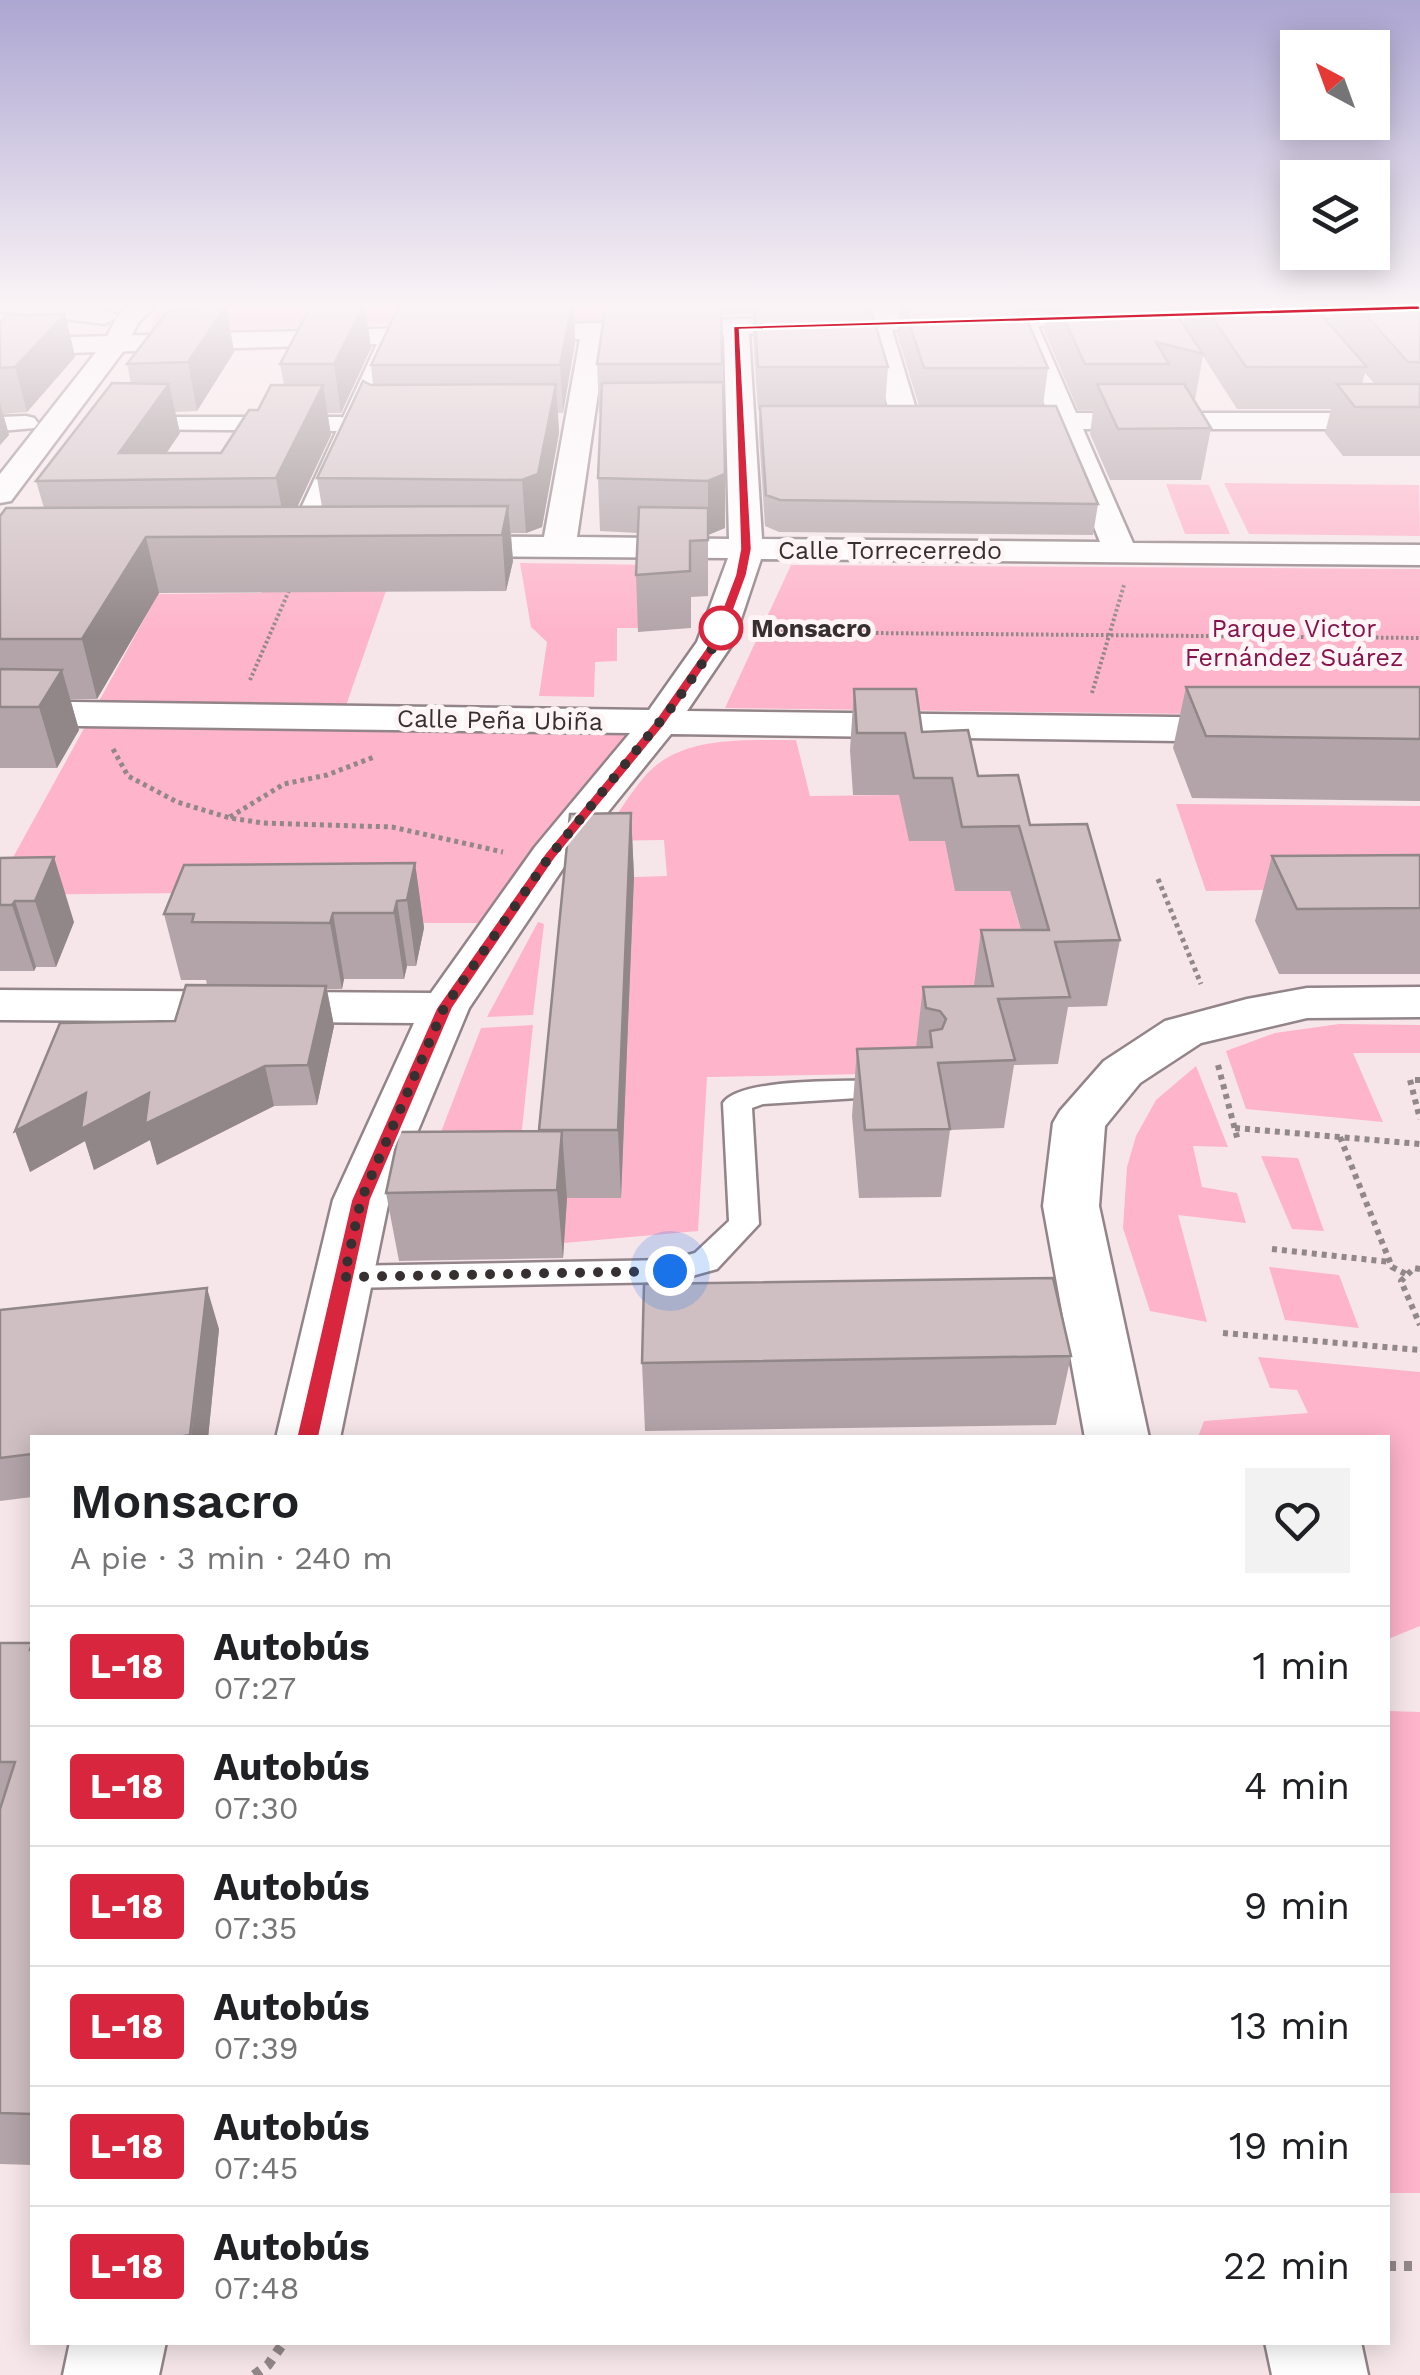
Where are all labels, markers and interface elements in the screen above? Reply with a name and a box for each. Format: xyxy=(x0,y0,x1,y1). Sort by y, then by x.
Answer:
north arrow xyxy=(1280,30,1390,140)
map controls xyxy=(1280,30,1390,270)
button: layers xyxy=(1280,160,1390,270)
street label: Calle Torrecerredo xyxy=(778,536,1002,565)
marker: Monsacro xyxy=(700,607,742,649)
place label: Monsacro xyxy=(751,614,872,643)
park label: Parque Victor Fernández Suárez xyxy=(1185,614,1403,672)
street label: Calle Peña Ubiña xyxy=(397,704,603,736)
your location xyxy=(645,1246,695,1296)
button: heart xyxy=(1245,1468,1350,1573)
text: Monsacro xyxy=(70,1473,299,1530)
text: A pie · 3 min · 240 m xyxy=(70,1539,393,1577)
text: Autobús xyxy=(214,1625,370,1669)
text: 1 min xyxy=(1252,1644,1350,1688)
text: L-18 xyxy=(90,1645,164,1687)
text: 07:27 xyxy=(214,1669,296,1707)
text: Autobús xyxy=(214,1745,370,1789)
text: 4 min xyxy=(1244,1764,1350,1808)
text: L-18 xyxy=(90,1765,164,1807)
text: 07:30 xyxy=(214,1789,299,1827)
text: Autobús xyxy=(214,1865,370,1909)
text: 9 min xyxy=(1244,1884,1350,1928)
text: L-18 xyxy=(90,1885,164,1927)
text: 07:35 xyxy=(214,1909,297,1947)
text: Autobús xyxy=(214,1985,370,2029)
text: 13 min xyxy=(1230,2004,1350,2048)
text: L-18 xyxy=(90,2005,164,2047)
text: 07:39 xyxy=(214,2029,299,2067)
text: Autobús xyxy=(214,2105,370,2149)
text: 19 min xyxy=(1229,2124,1350,2168)
text: L-18 xyxy=(90,2125,164,2167)
text: 07:45 xyxy=(214,2149,298,2187)
text: Autobús xyxy=(214,2225,370,2269)
text: 22 min xyxy=(1223,2244,1350,2288)
text: L-18 xyxy=(90,2245,164,2287)
text: 07:48 xyxy=(214,2269,299,2307)

